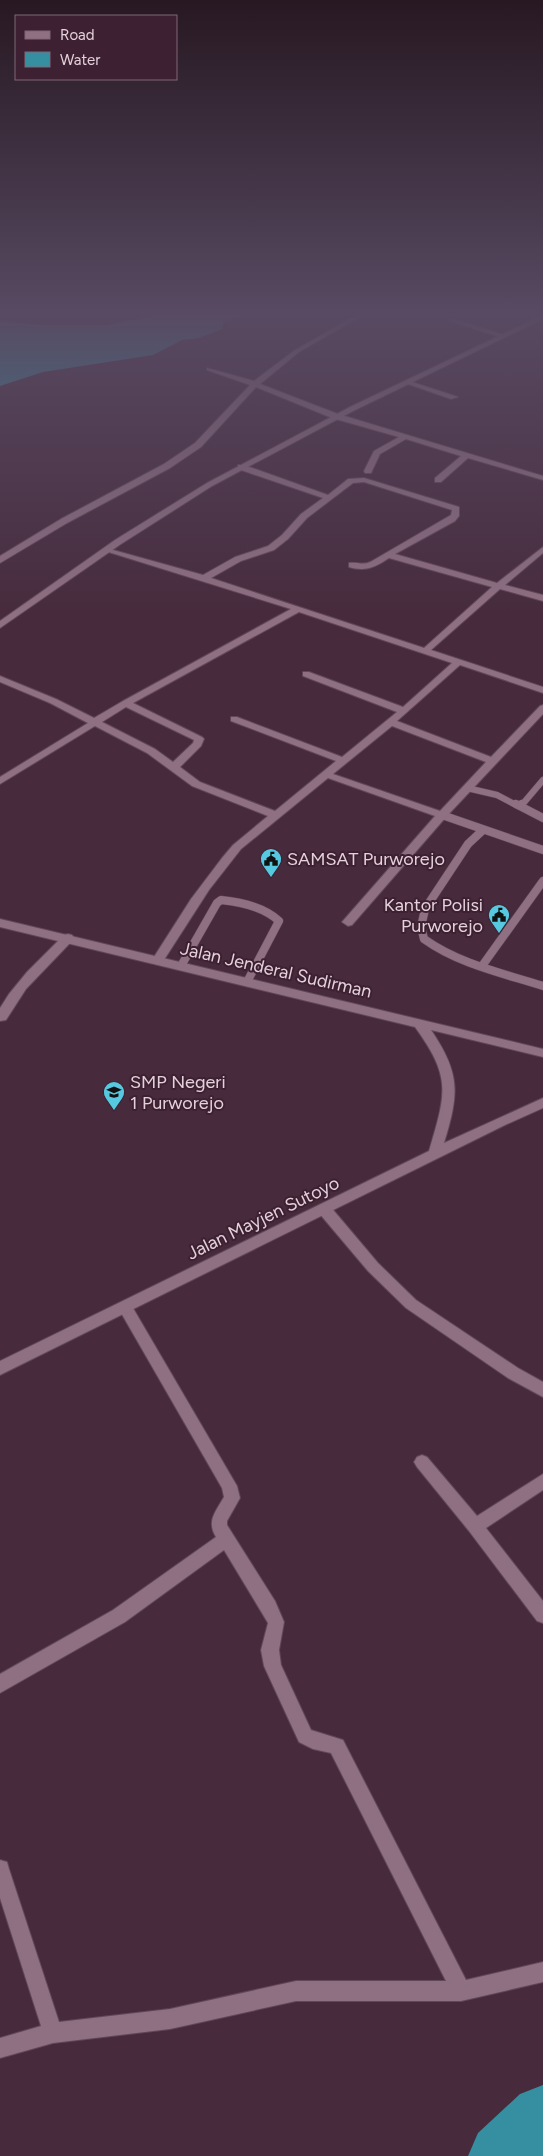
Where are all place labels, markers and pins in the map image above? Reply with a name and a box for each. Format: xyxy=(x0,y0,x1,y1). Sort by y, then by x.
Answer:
public building icon: SAMSAT Purworejo xyxy=(259,847,283,878)
place label: SAMSAT Purworejo xyxy=(287,848,445,870)
place label: Kantor Polisi Purworejo xyxy=(384,894,483,937)
public building icon: Kantor Polisi Purworejo xyxy=(487,903,511,934)
place label: SMP Negeri 1 Purworejo xyxy=(130,1071,226,1114)
school or university icon: SMP Negeri 1 Purworejo xyxy=(102,1080,126,1111)

